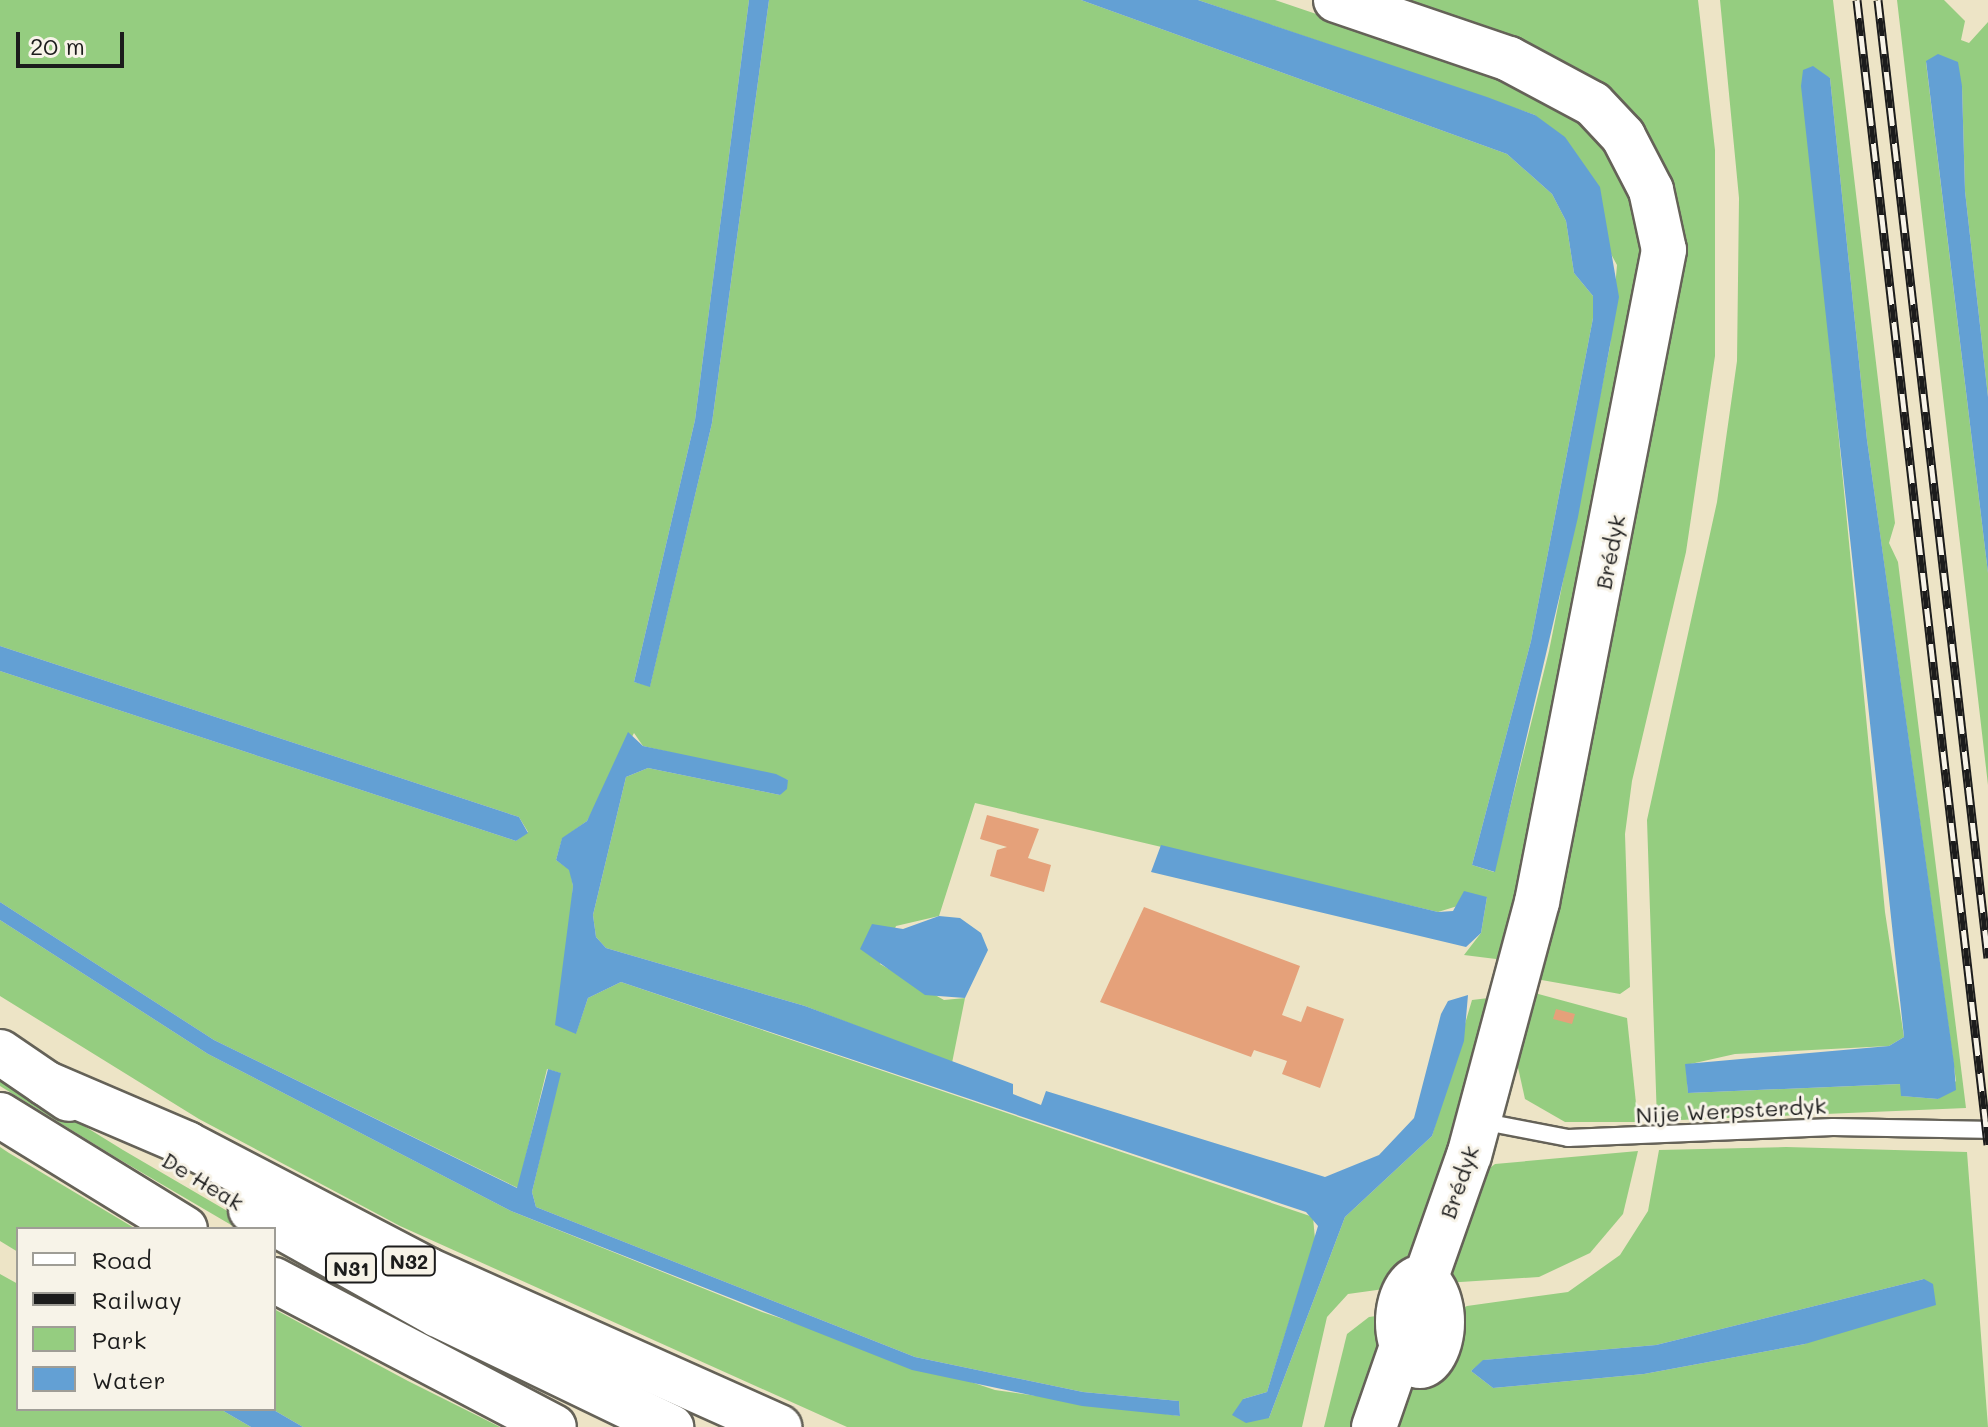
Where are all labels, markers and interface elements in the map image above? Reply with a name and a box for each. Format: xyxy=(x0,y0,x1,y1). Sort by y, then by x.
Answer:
scale bar xyxy=(20,16,128,66)
text: 20 m xyxy=(30,30,85,61)
street label: Brédyk xyxy=(1590,512,1630,592)
street label: Nije Werpsterdyk xyxy=(1635,1092,1827,1128)
street label: Brédyk xyxy=(1434,1142,1484,1222)
street label: De Heak xyxy=(157,1146,249,1216)
legend xyxy=(16,1227,276,1411)
text: Road xyxy=(92,1244,152,1275)
road number: N32 xyxy=(381,1245,437,1277)
road number: N31 xyxy=(323,1252,379,1284)
text: Railway xyxy=(92,1284,182,1315)
text: Park xyxy=(92,1324,146,1355)
text: Water xyxy=(92,1364,166,1395)

